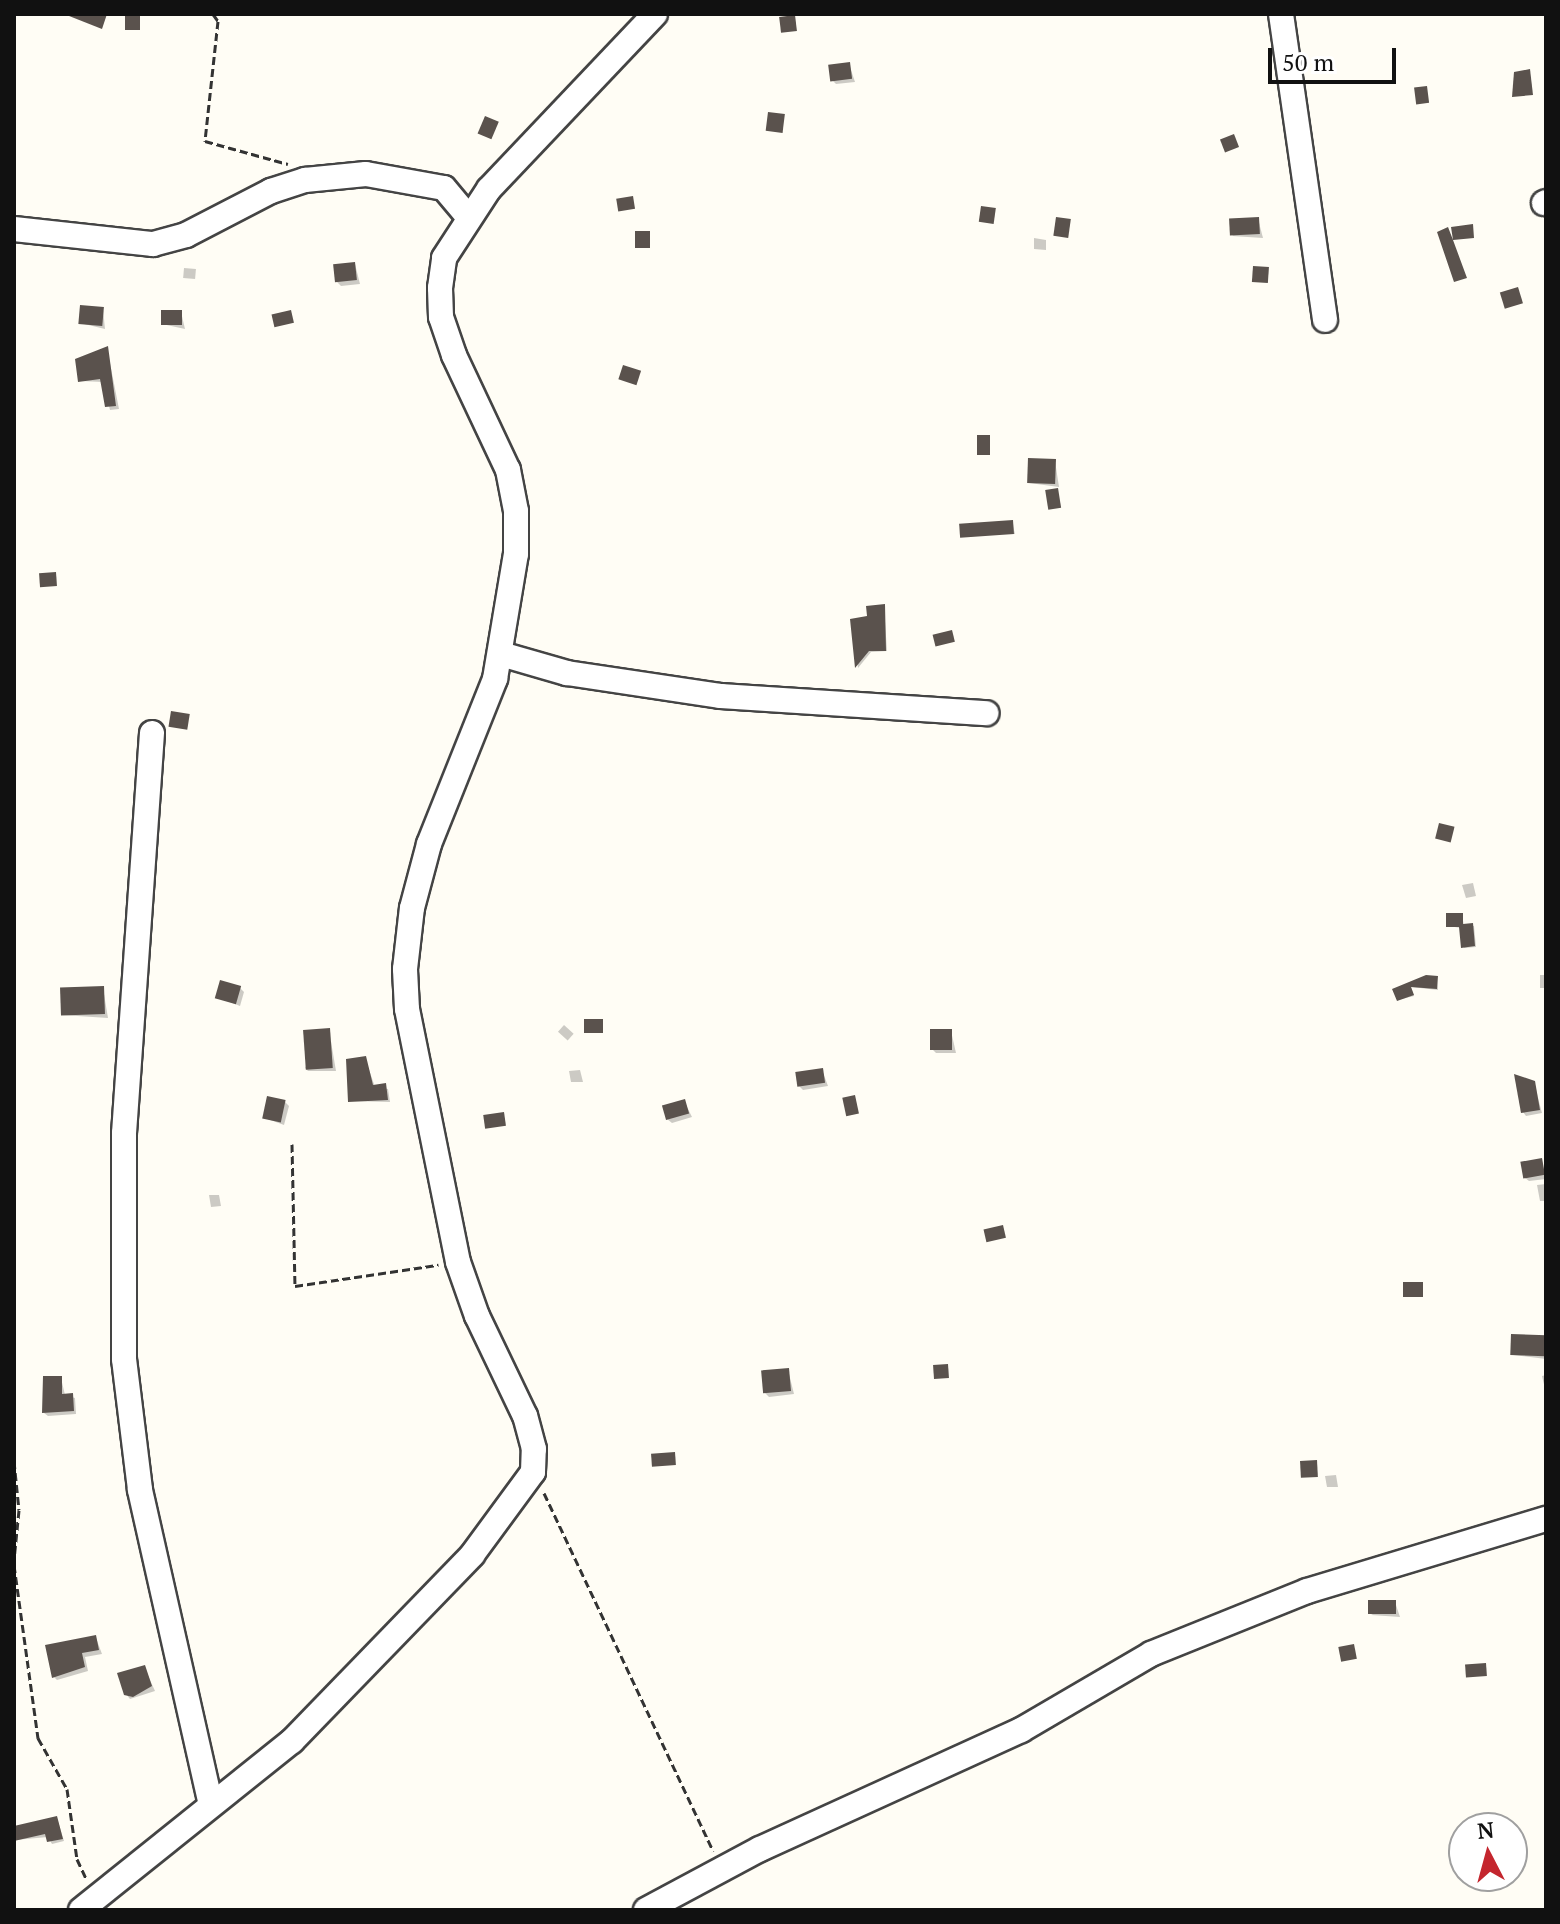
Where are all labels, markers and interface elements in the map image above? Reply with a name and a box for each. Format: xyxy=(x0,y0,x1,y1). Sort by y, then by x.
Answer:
scale bar xyxy=(1272,32,1400,82)
text: 50 m xyxy=(1282,46,1334,78)
north arrow xyxy=(1448,1812,1528,1892)
text: N xyxy=(1476,1814,1495,1845)

